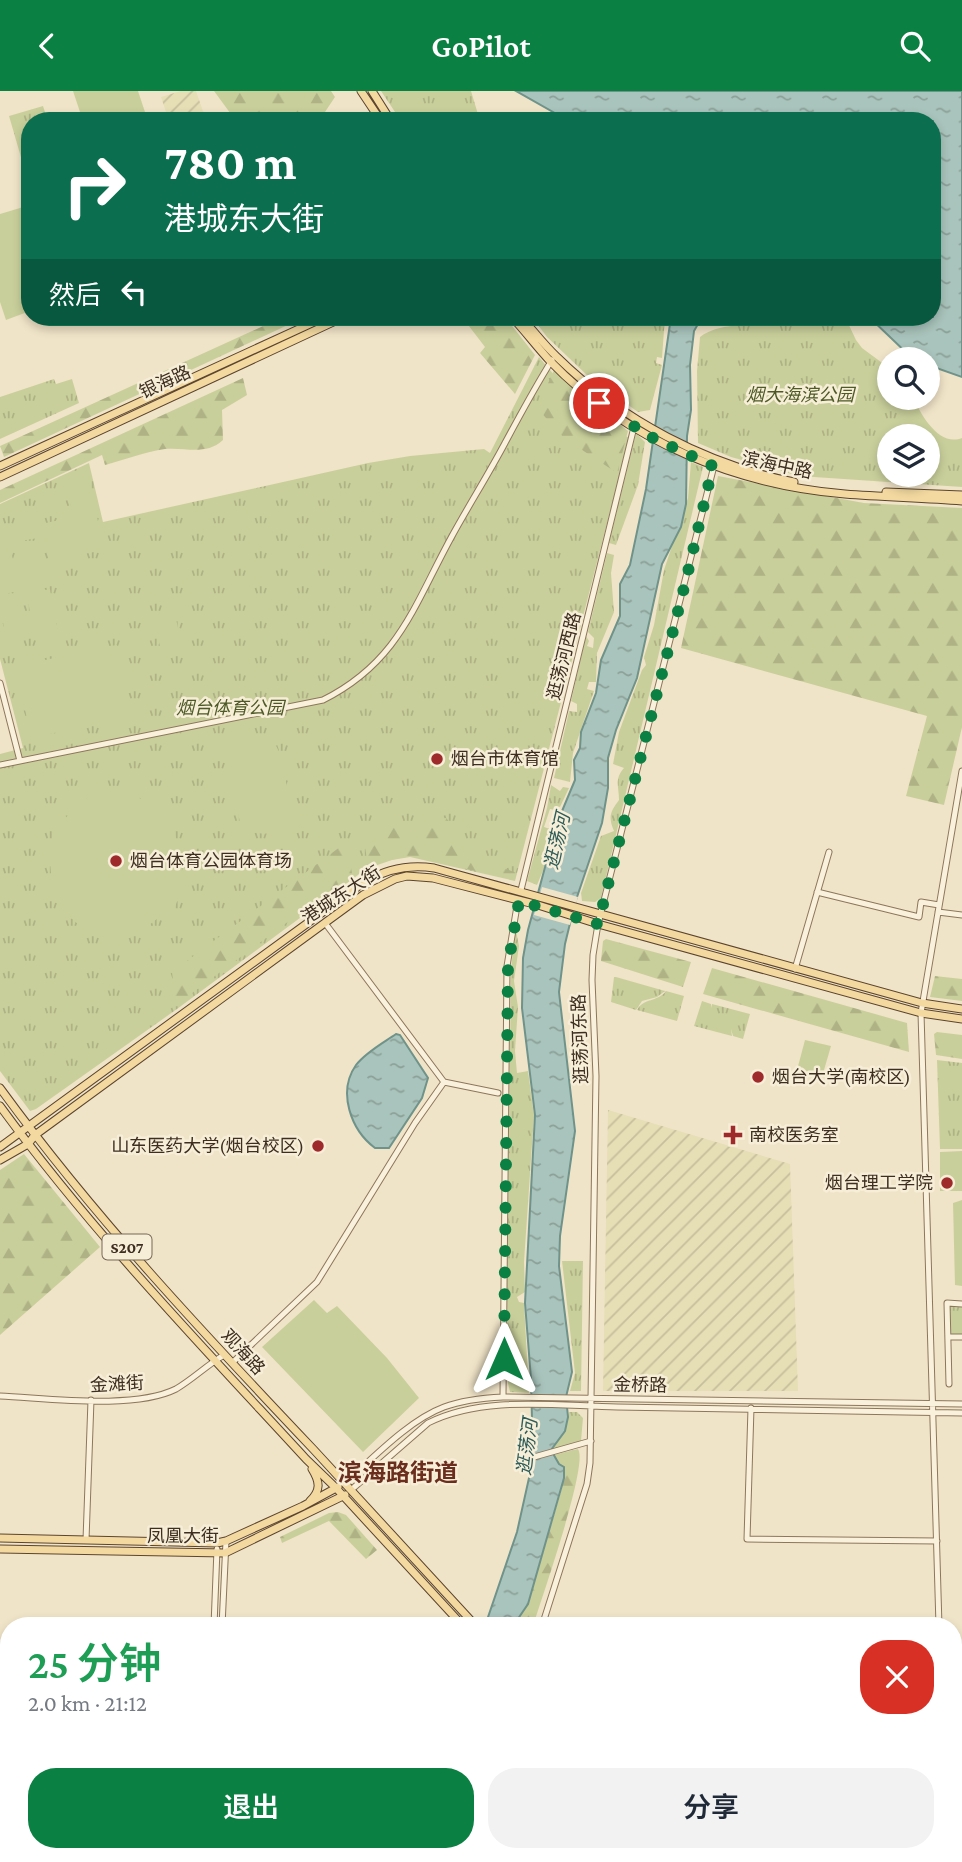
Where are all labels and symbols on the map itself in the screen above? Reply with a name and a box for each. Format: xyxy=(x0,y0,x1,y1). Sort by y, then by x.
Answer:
street label: 银海路 xyxy=(136,362,194,402)
pin xyxy=(569,373,629,433)
park label: 烟大海滨公园 xyxy=(746,385,857,405)
street label: 滨海中路 xyxy=(740,448,814,482)
street label: 逛荡河西路 xyxy=(543,610,585,702)
park label: 烟台体育公园 xyxy=(176,698,287,718)
place label: 烟台市体育馆 xyxy=(451,749,559,769)
marker: 烟台市体育馆 xyxy=(429,751,445,767)
water label: 逛荡河 xyxy=(540,807,575,871)
place label: 烟台体育公园体育场 xyxy=(130,851,292,871)
marker: 烟台体育公园体育场 xyxy=(108,853,124,869)
street label: 港城东大街 xyxy=(298,862,384,928)
street label: 逛荡河东路 xyxy=(568,994,592,1084)
place label: 烟台大学(南校区) xyxy=(772,1067,911,1088)
marker: 烟台大学(南校区) xyxy=(750,1069,766,1085)
marker: 南校医务室 xyxy=(723,1125,743,1145)
place label: 南校医务室 xyxy=(749,1125,839,1145)
place label: 山东医药大学(烟台校区) xyxy=(111,1136,304,1157)
marker: 山东医药大学(烟台校区) xyxy=(310,1138,326,1154)
place label: 烟台理工学院 xyxy=(825,1173,933,1193)
marker: 烟台理工学院 xyxy=(939,1175,955,1191)
road number: S207 xyxy=(102,1235,152,1259)
position arrow xyxy=(467,1322,541,1396)
street label: 观海路 xyxy=(217,1325,269,1379)
street label: 金滩街 xyxy=(90,1373,144,1395)
street label: 金桥路 xyxy=(613,1375,667,1395)
water label: 逛荡河 xyxy=(513,1413,541,1477)
district label: 滨海路街道 xyxy=(338,1459,458,1486)
street label: 凤凰大街 xyxy=(147,1526,219,1546)

